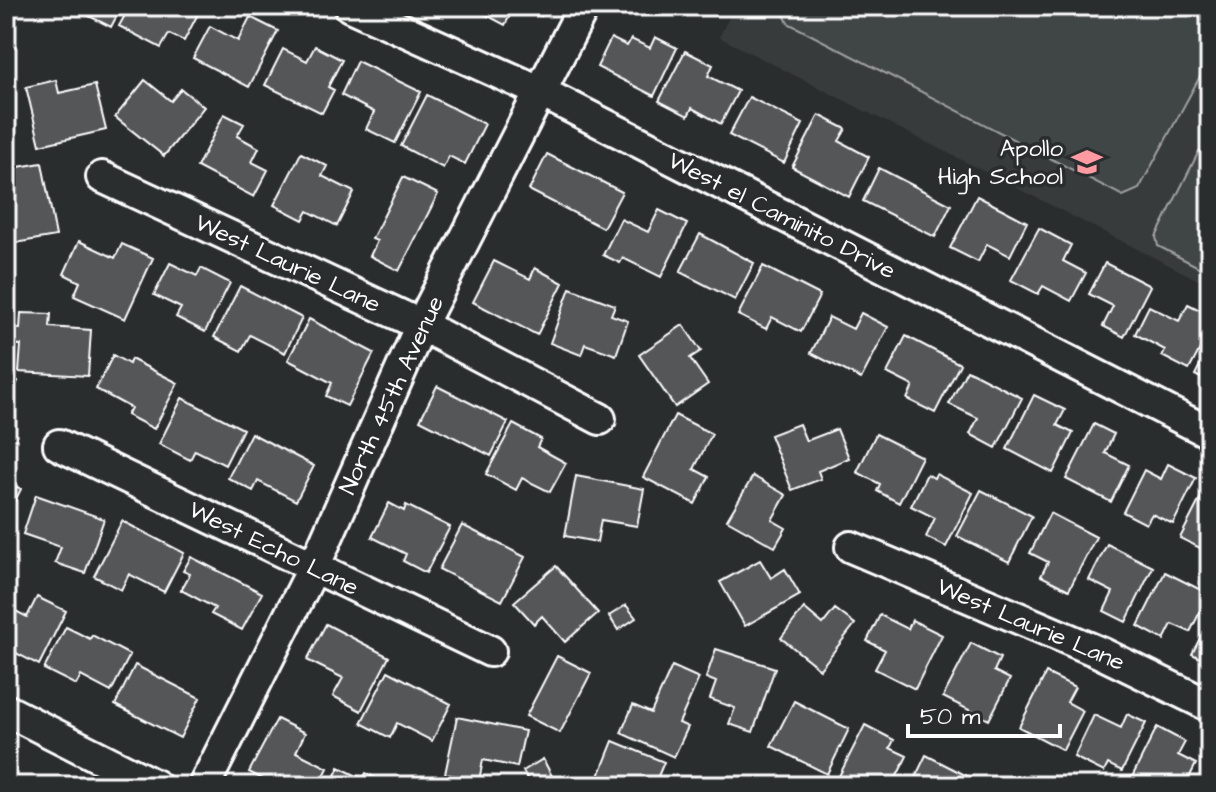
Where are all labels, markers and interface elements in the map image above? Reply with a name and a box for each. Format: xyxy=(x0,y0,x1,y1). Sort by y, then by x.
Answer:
place label: Apollo High School xyxy=(938,132,1064,195)
street label: West el Caminito Drive xyxy=(662,144,901,288)
school or university icon: Apollo High School xyxy=(1070,145,1104,179)
street label: West Laurie Lane xyxy=(189,206,386,322)
street label: North 45th Avenue xyxy=(331,291,453,500)
street label: West Echo Lane xyxy=(183,493,364,605)
street label: West Laurie Lane xyxy=(931,570,1130,680)
scale bar xyxy=(908,688,1060,738)
text: 50 m xyxy=(920,700,981,734)

